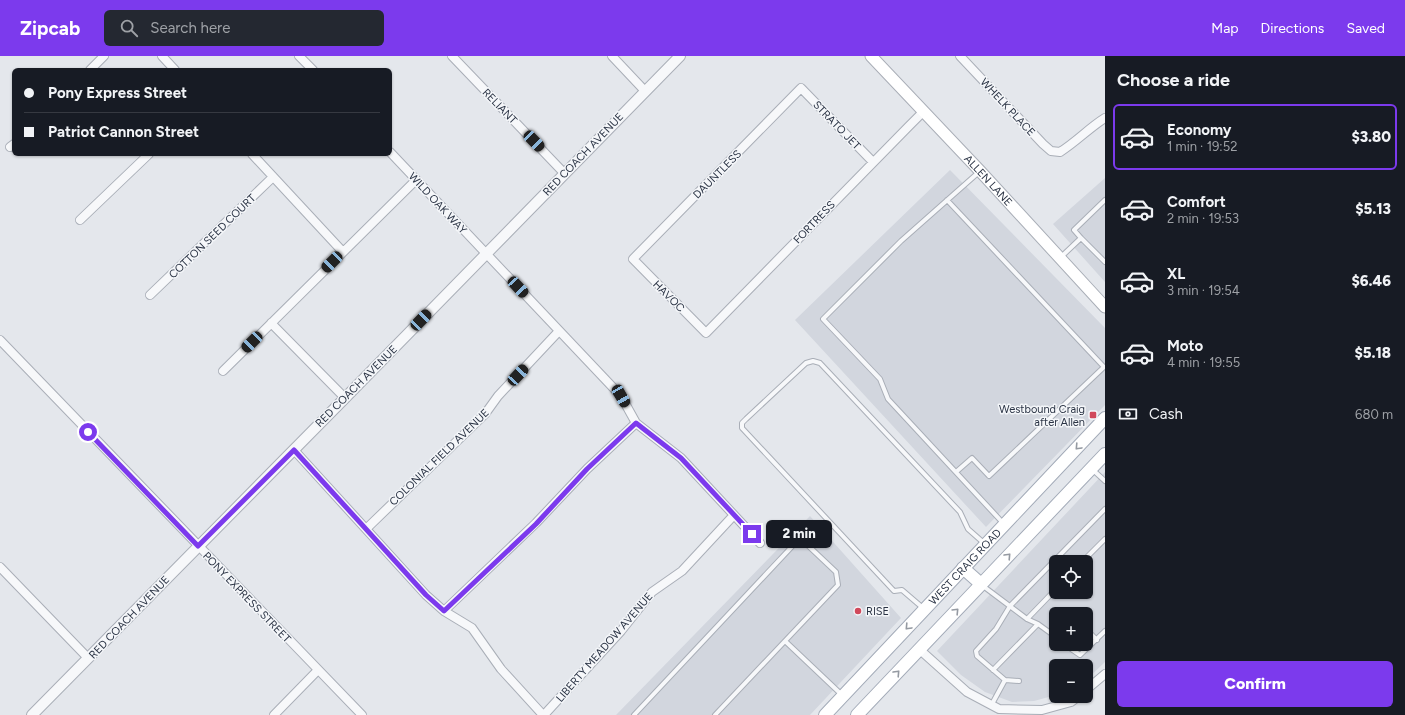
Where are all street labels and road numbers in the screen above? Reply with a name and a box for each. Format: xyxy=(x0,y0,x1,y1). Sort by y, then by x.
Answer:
street label: WHELK PLACE xyxy=(978,76,1038,139)
street label: RELIANT xyxy=(480,86,520,127)
street label: STRATO JET xyxy=(810,98,863,152)
street label: RED COACH AVENUE xyxy=(540,110,626,198)
street label: DAUNTLESS xyxy=(690,147,744,201)
street label: ALLEN LANE xyxy=(961,152,1015,209)
street label: WILD OAK WAY xyxy=(406,170,470,237)
street label: COTTON SEED COURT xyxy=(166,192,258,281)
street label: FORTRESS xyxy=(791,198,838,246)
street label: HAVOC xyxy=(650,278,687,315)
street label: RED COACH AVENUE xyxy=(313,343,400,430)
street label: COLONIAL FIELD AVENUE xyxy=(387,406,492,508)
street label: WEST CRAIG ROAD xyxy=(926,526,1004,608)
street label: PONY EXPRESS STREET xyxy=(200,549,293,645)
street label: RED COACH AVENUE xyxy=(86,573,172,661)
street label: LIBERTY MEADOW AVENUE xyxy=(553,590,655,705)

